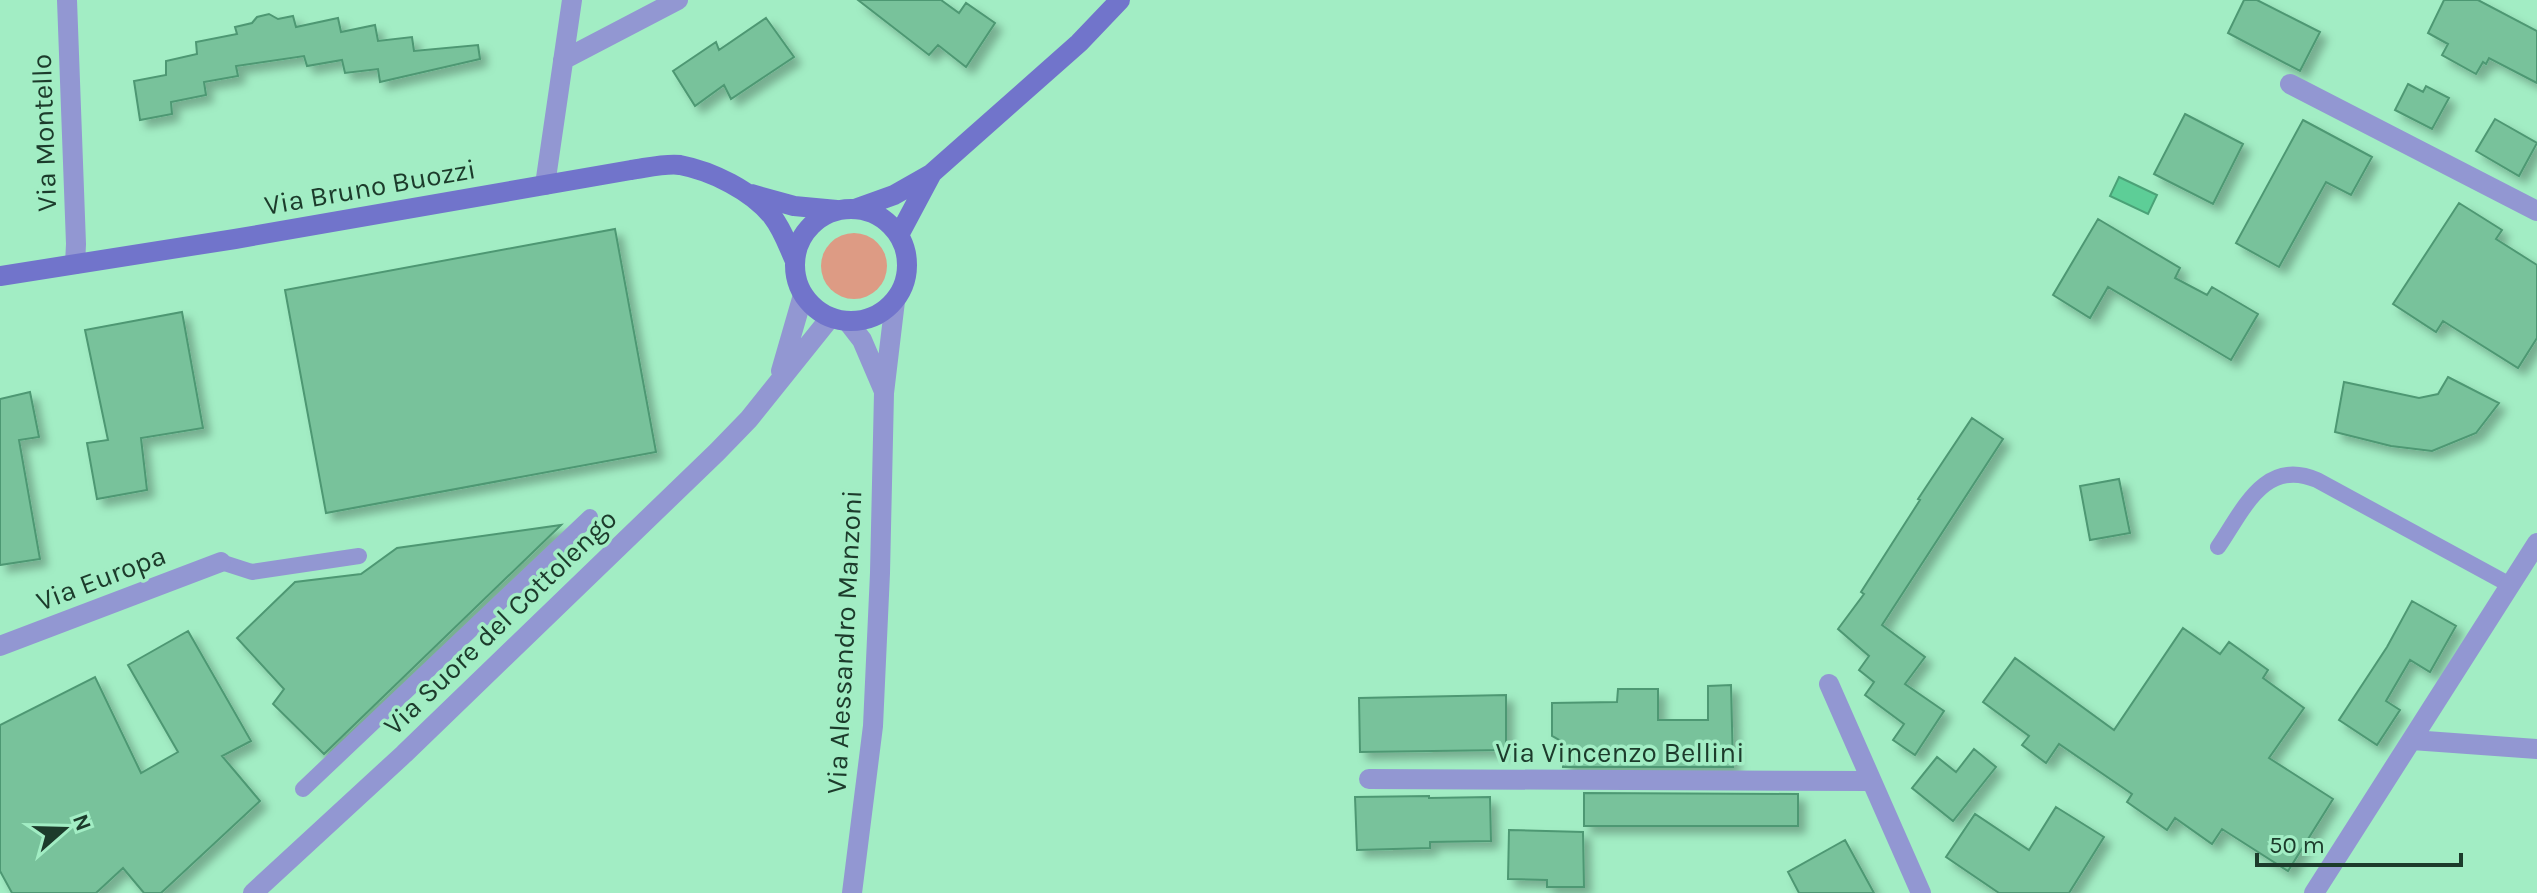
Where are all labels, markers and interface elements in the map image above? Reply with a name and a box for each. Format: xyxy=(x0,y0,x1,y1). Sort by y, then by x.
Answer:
street label: Via Montello xyxy=(25,53,63,213)
street label: Via Bruno Buozzi xyxy=(262,152,478,222)
street label: Via Alessandro Manzoni xyxy=(820,489,868,795)
street label: Via Suore del Cottolengo xyxy=(377,502,623,742)
street label: Via Europa xyxy=(32,538,170,618)
street label: Via Vincenzo Bellini xyxy=(1495,736,1745,769)
north arrow xyxy=(24,789,104,869)
text: N xyxy=(67,811,97,834)
scale bar xyxy=(2257,817,2461,867)
text: 50 m xyxy=(2269,831,2325,859)

